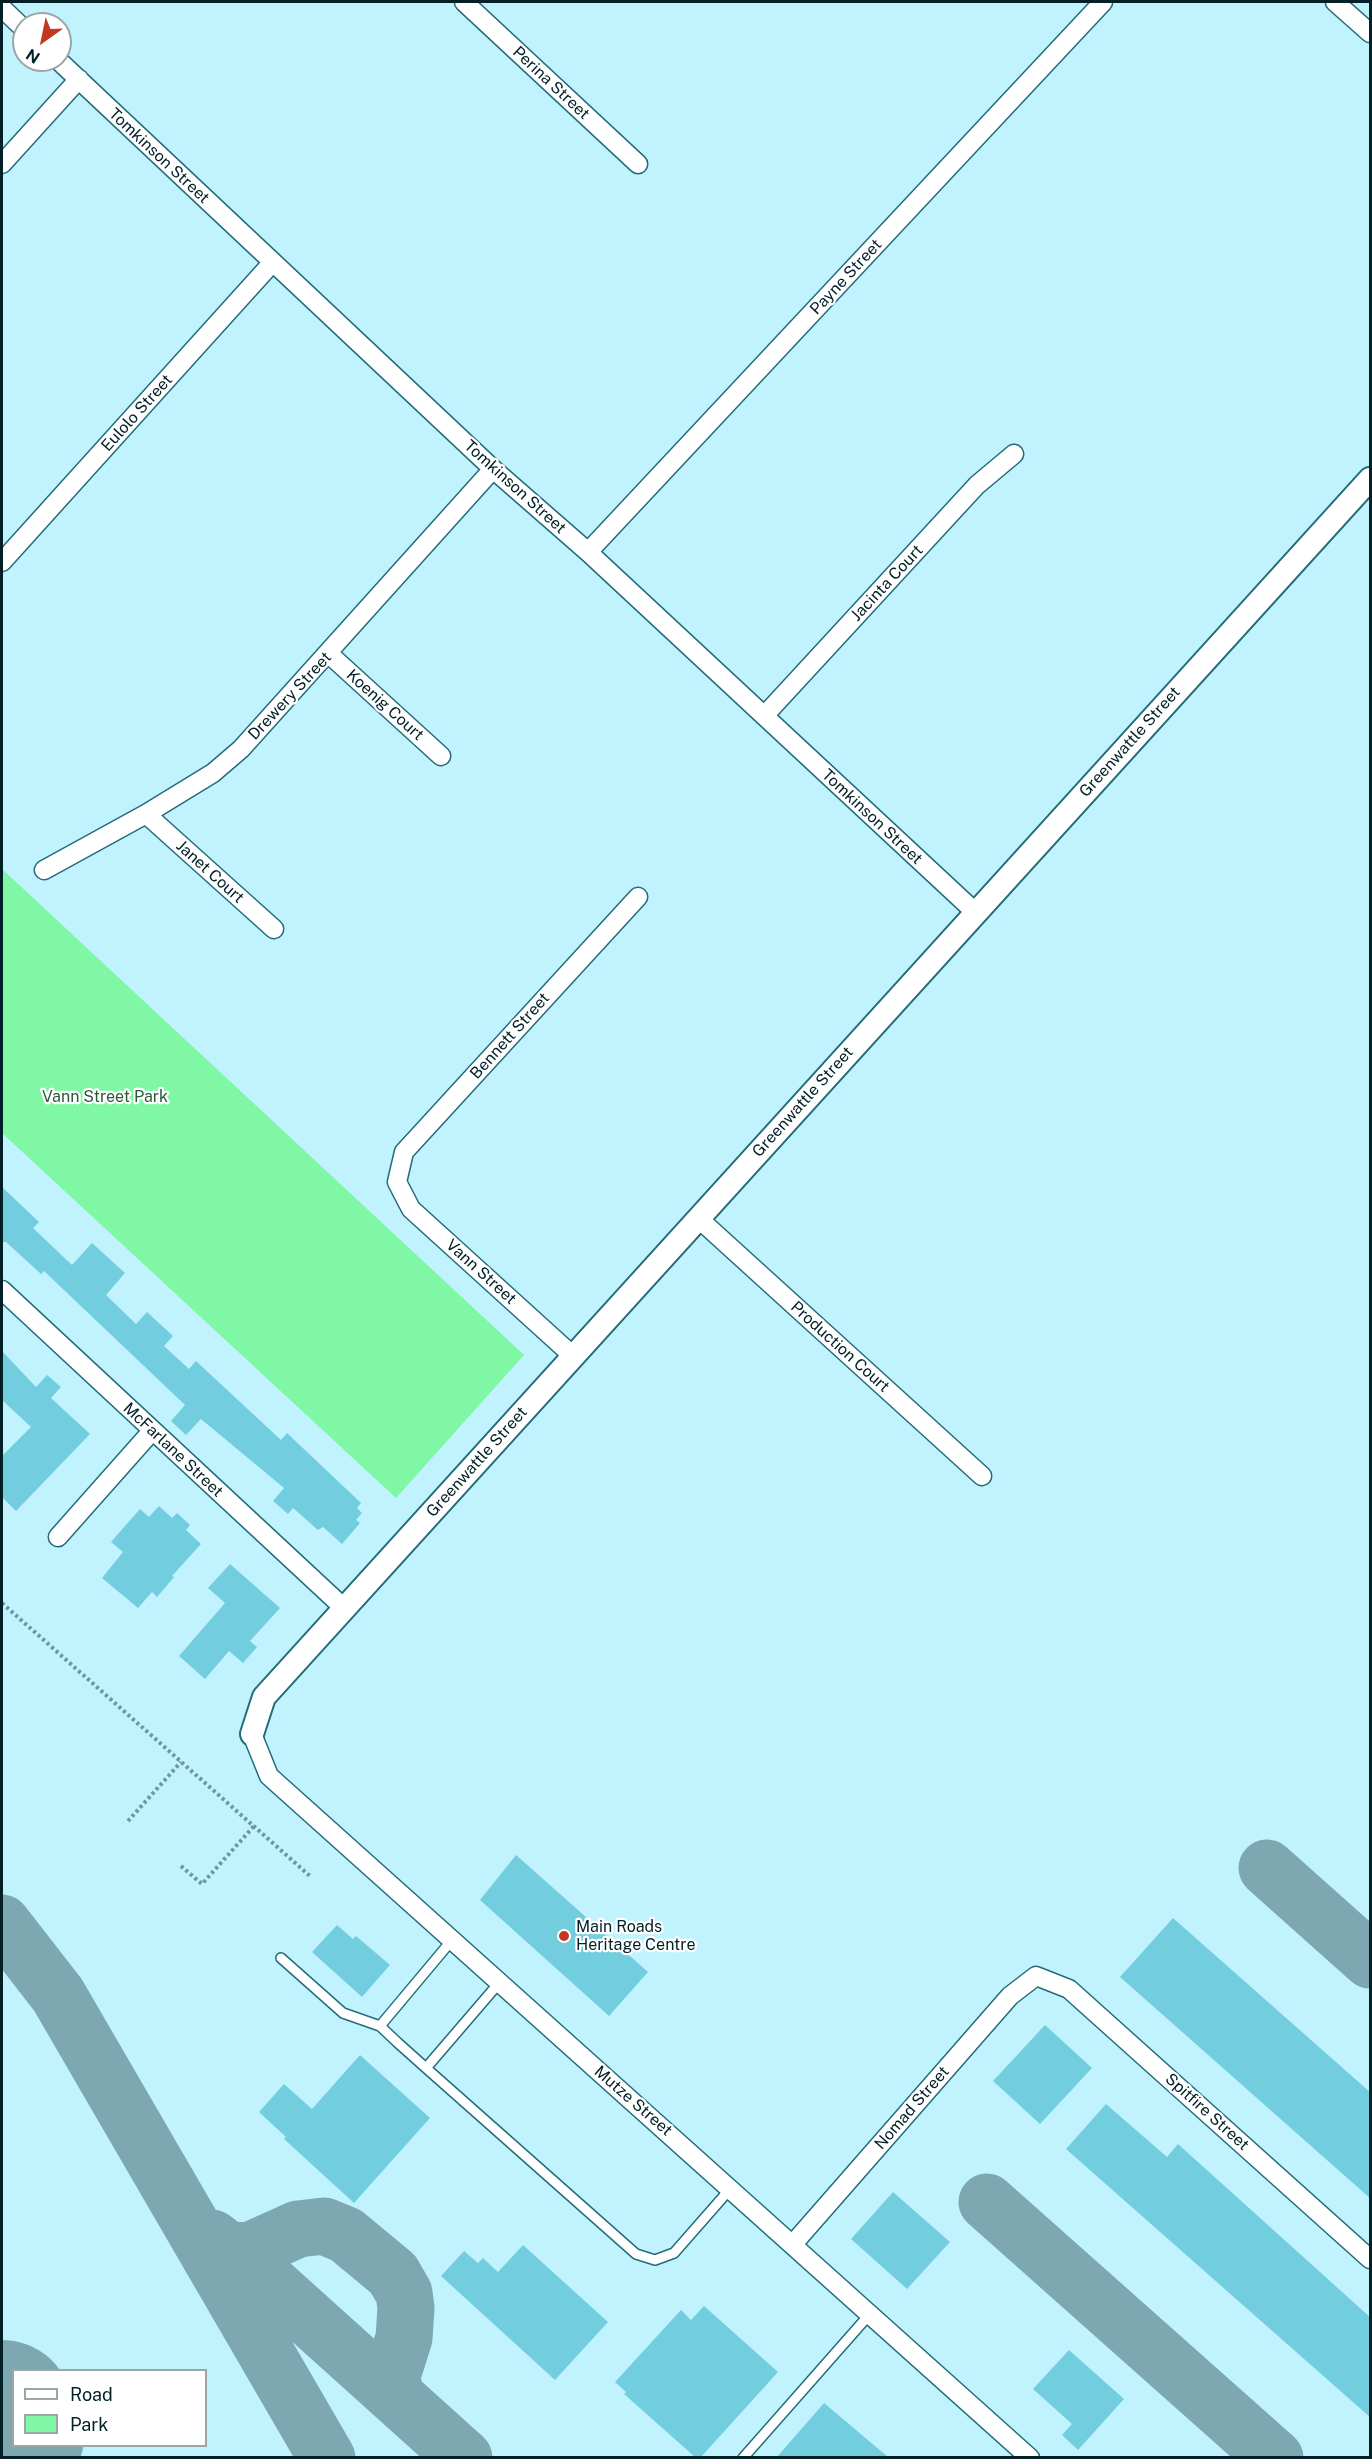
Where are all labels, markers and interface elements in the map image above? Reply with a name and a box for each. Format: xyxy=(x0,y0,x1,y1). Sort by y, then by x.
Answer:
north arrow xyxy=(12,12,72,72)
street label: Perina Street xyxy=(509,43,593,123)
text: N xyxy=(23,44,43,67)
street label: Tomkinson Street xyxy=(105,104,213,208)
street label: Payne Street xyxy=(806,235,886,319)
street label: Eulolo Street xyxy=(97,371,177,455)
street label: Tomkinson Street xyxy=(460,436,570,538)
street label: Jacinta Court xyxy=(847,541,927,625)
street label: Drewery Street xyxy=(244,648,336,744)
street label: Koenig Court xyxy=(342,665,428,745)
street label: Greenwattle Street xyxy=(1076,683,1184,801)
street label: Tomkinson Street xyxy=(818,765,926,869)
street label: Janet Court xyxy=(172,837,248,907)
street label: Bennett Street xyxy=(466,989,554,1083)
street label: Greenwattle Street xyxy=(749,1043,857,1161)
park label: Vann Street Park xyxy=(42,1087,168,1107)
street label: Vann Street xyxy=(442,1235,520,1309)
street label: Production Court xyxy=(787,1298,893,1396)
street label: McFarlane Street xyxy=(119,1399,227,1501)
street label: Greenwattle Street xyxy=(423,1403,531,1521)
place label: Main Roads Heritage Centre xyxy=(576,1917,695,1955)
marker: Main Roads Heritage Centre xyxy=(557,1929,571,1943)
street label: Mutze Street xyxy=(590,2062,676,2140)
street label: Nomad Street xyxy=(871,2063,953,2153)
street label: Spitfire Street xyxy=(1161,2069,1253,2155)
legend xyxy=(12,2369,207,2447)
text: Road xyxy=(70,2384,113,2405)
text: Park xyxy=(70,2414,108,2435)

